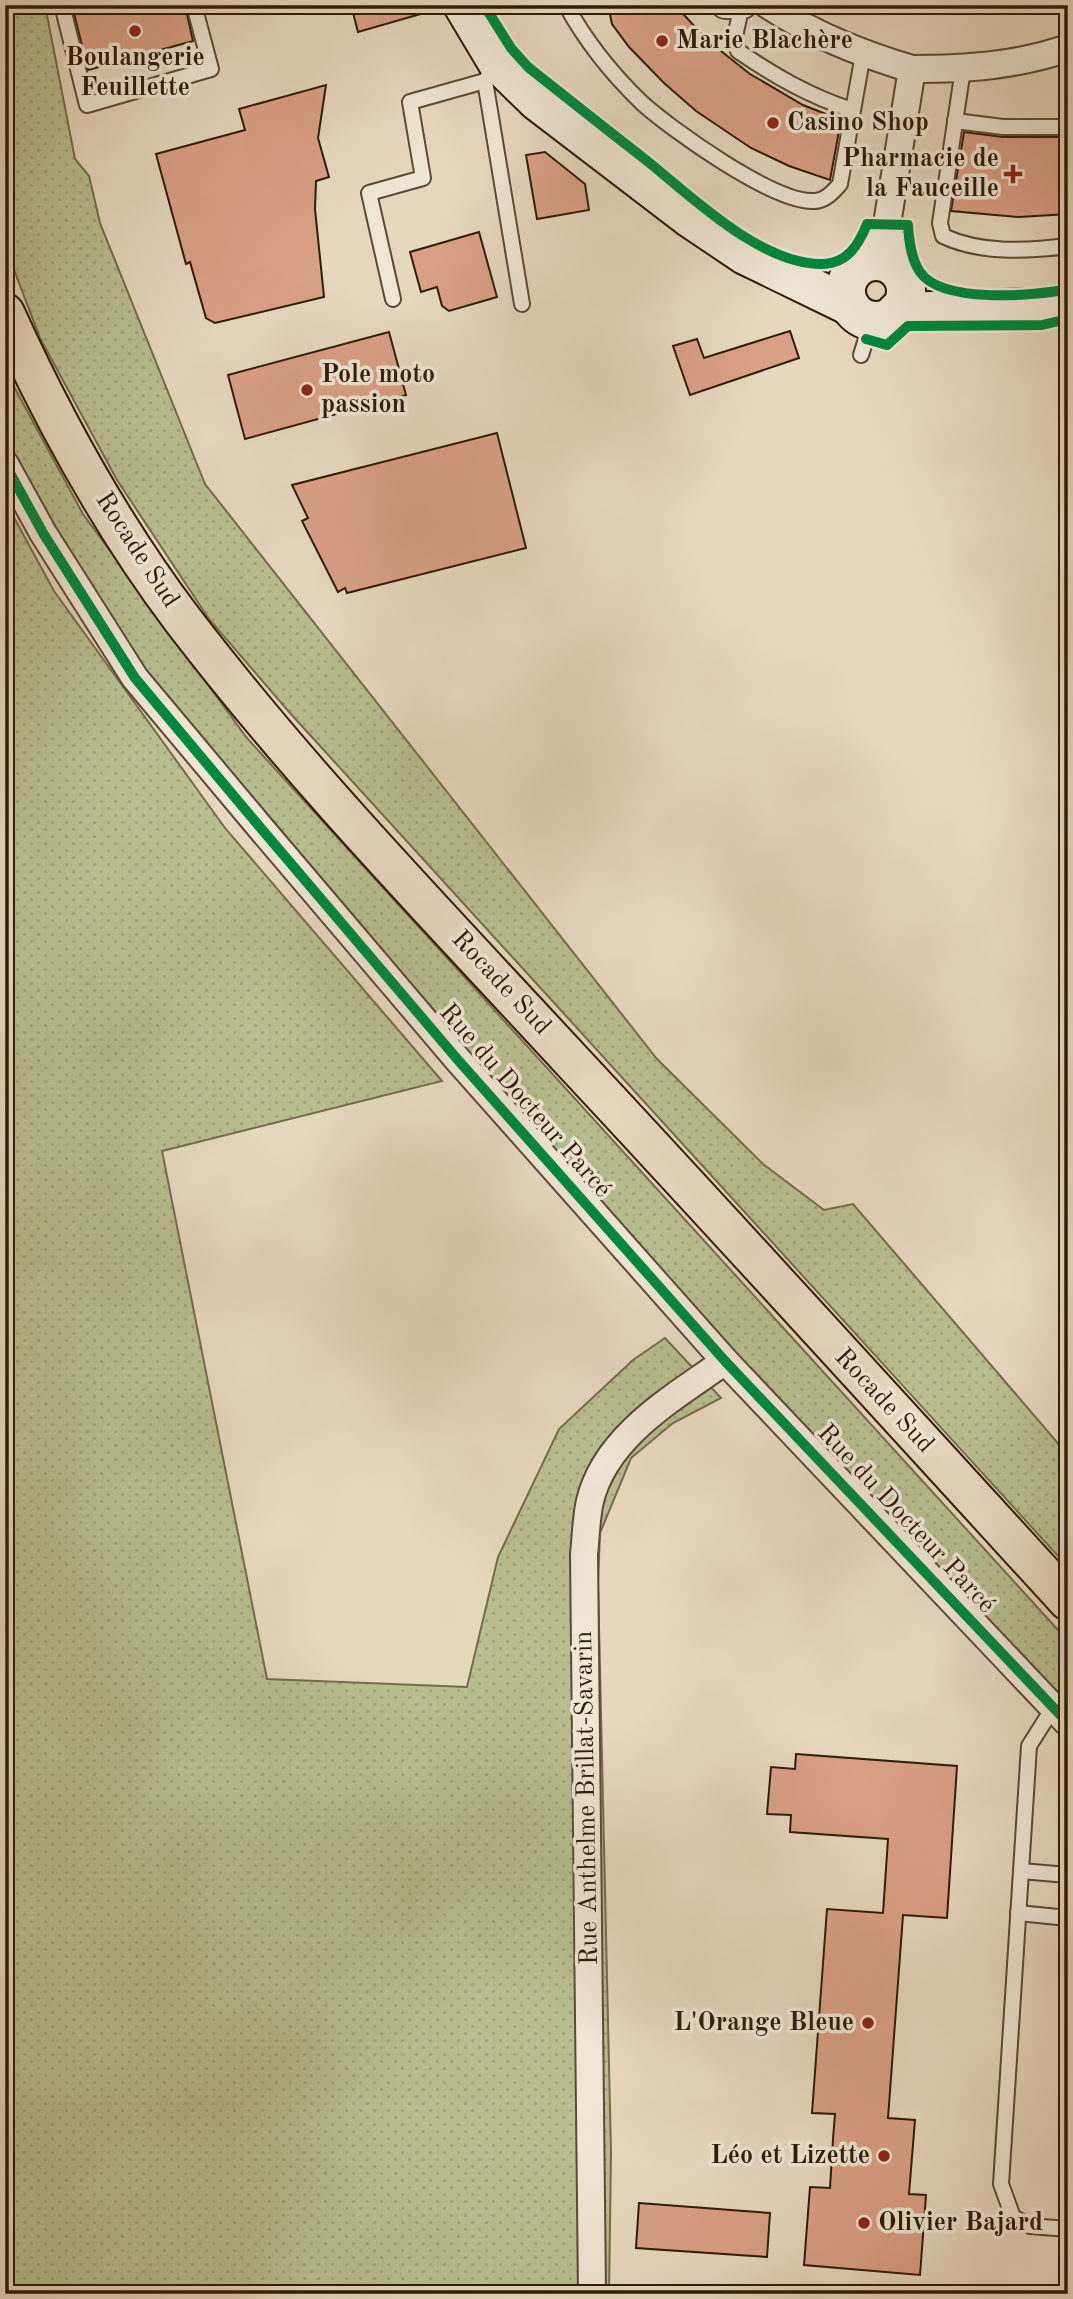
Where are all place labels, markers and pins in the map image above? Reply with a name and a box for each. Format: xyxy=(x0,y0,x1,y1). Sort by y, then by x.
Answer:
marker: Boulangerie Feuillette xyxy=(127,23,143,39)
place label: Marie Blachère xyxy=(676,28,853,54)
marker: Marie Blachère xyxy=(654,33,670,49)
place label: Boulangerie Feuillette xyxy=(65,45,205,101)
place label: Casino Shop xyxy=(787,110,929,136)
marker: Casino Shop xyxy=(765,115,781,131)
place label: Pharmacie de la Fauceille xyxy=(842,146,999,202)
marker: Pharmacie de la Fauceille xyxy=(1005,166,1021,182)
place label: Pole moto passion xyxy=(321,362,435,418)
marker: Pole moto passion xyxy=(299,382,315,398)
place label: L'Orange Bleue xyxy=(674,2010,854,2036)
marker: L'Orange Bleue xyxy=(860,2015,876,2031)
place label: Léo et Lizette xyxy=(710,2143,870,2169)
marker: Léo et Lizette xyxy=(876,2148,892,2164)
place label: Olivier Bajard xyxy=(878,2210,1043,2236)
marker: Olivier Bajard xyxy=(856,2215,872,2231)

